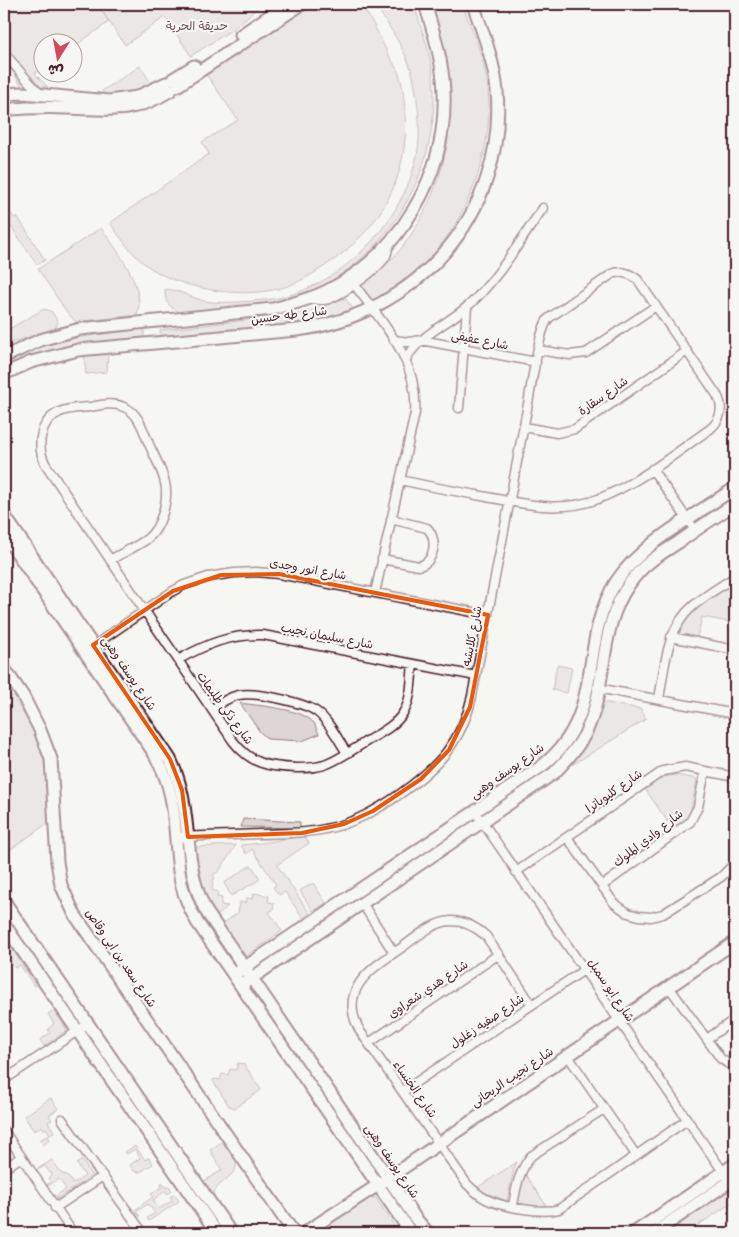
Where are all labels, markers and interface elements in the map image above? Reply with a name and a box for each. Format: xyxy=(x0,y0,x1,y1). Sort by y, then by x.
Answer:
park label: حديقة الحرية xyxy=(166,19,228,34)
north arrow xyxy=(32,32,82,82)
text: ش xyxy=(46,60,65,80)
street label: شارع طه حسين xyxy=(250,303,328,329)
street label: شارع عفيفى xyxy=(450,328,510,354)
street label: شارع سقارة xyxy=(575,374,632,420)
street label: شارع انور وجدى xyxy=(268,555,348,585)
street label: شارع كلابشه xyxy=(459,604,487,668)
street label: شارع سليمان نجيب xyxy=(279,620,374,654)
street label: شارع يوسف وهبى xyxy=(97,633,159,714)
street label: شارع ذكى طليمات xyxy=(192,669,256,748)
street label: شارع يوسف وهبى xyxy=(467,740,548,803)
street label: شارع كليوباترا xyxy=(583,766,646,817)
street label: شارع وادي الملوك xyxy=(610,806,687,871)
street label: شارع سعد بن ابى وقاص xyxy=(81,906,159,1011)
street label: شارع ابو سمبل xyxy=(583,956,637,1025)
street label: شارع هدي شعراوى xyxy=(385,957,472,1023)
street label: شارع صفيه زغلول xyxy=(447,991,528,1053)
street label: شارع نجيب الريحانى xyxy=(468,1044,557,1111)
street label: شارع الخنساء xyxy=(389,1058,440,1121)
street label: شارع يوسف وهبى xyxy=(360,1121,422,1202)

